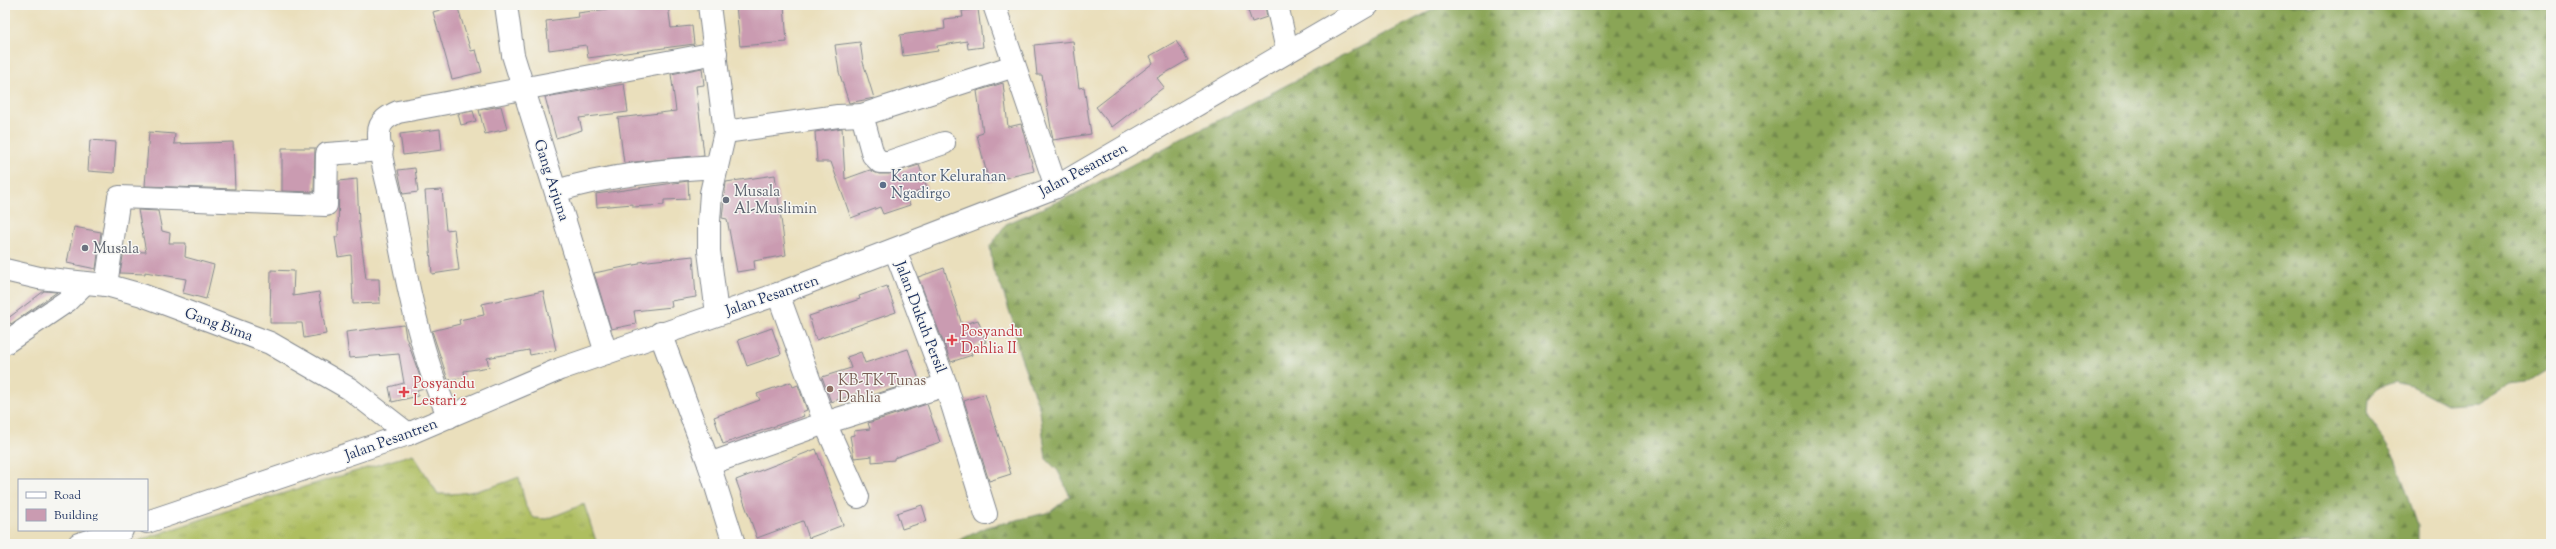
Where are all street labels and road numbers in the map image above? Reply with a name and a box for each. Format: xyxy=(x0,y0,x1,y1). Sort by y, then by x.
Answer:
street label: Gang Arjuna xyxy=(528,137,574,224)
street label: Jalan Pesantren xyxy=(1035,138,1132,203)
street label: Jalan Dukuh Persil xyxy=(888,258,951,376)
street label: Jalan Pesantren xyxy=(722,271,822,323)
street label: Gang Bima xyxy=(181,303,256,348)
street label: Jalan Pesantren xyxy=(341,414,441,467)

